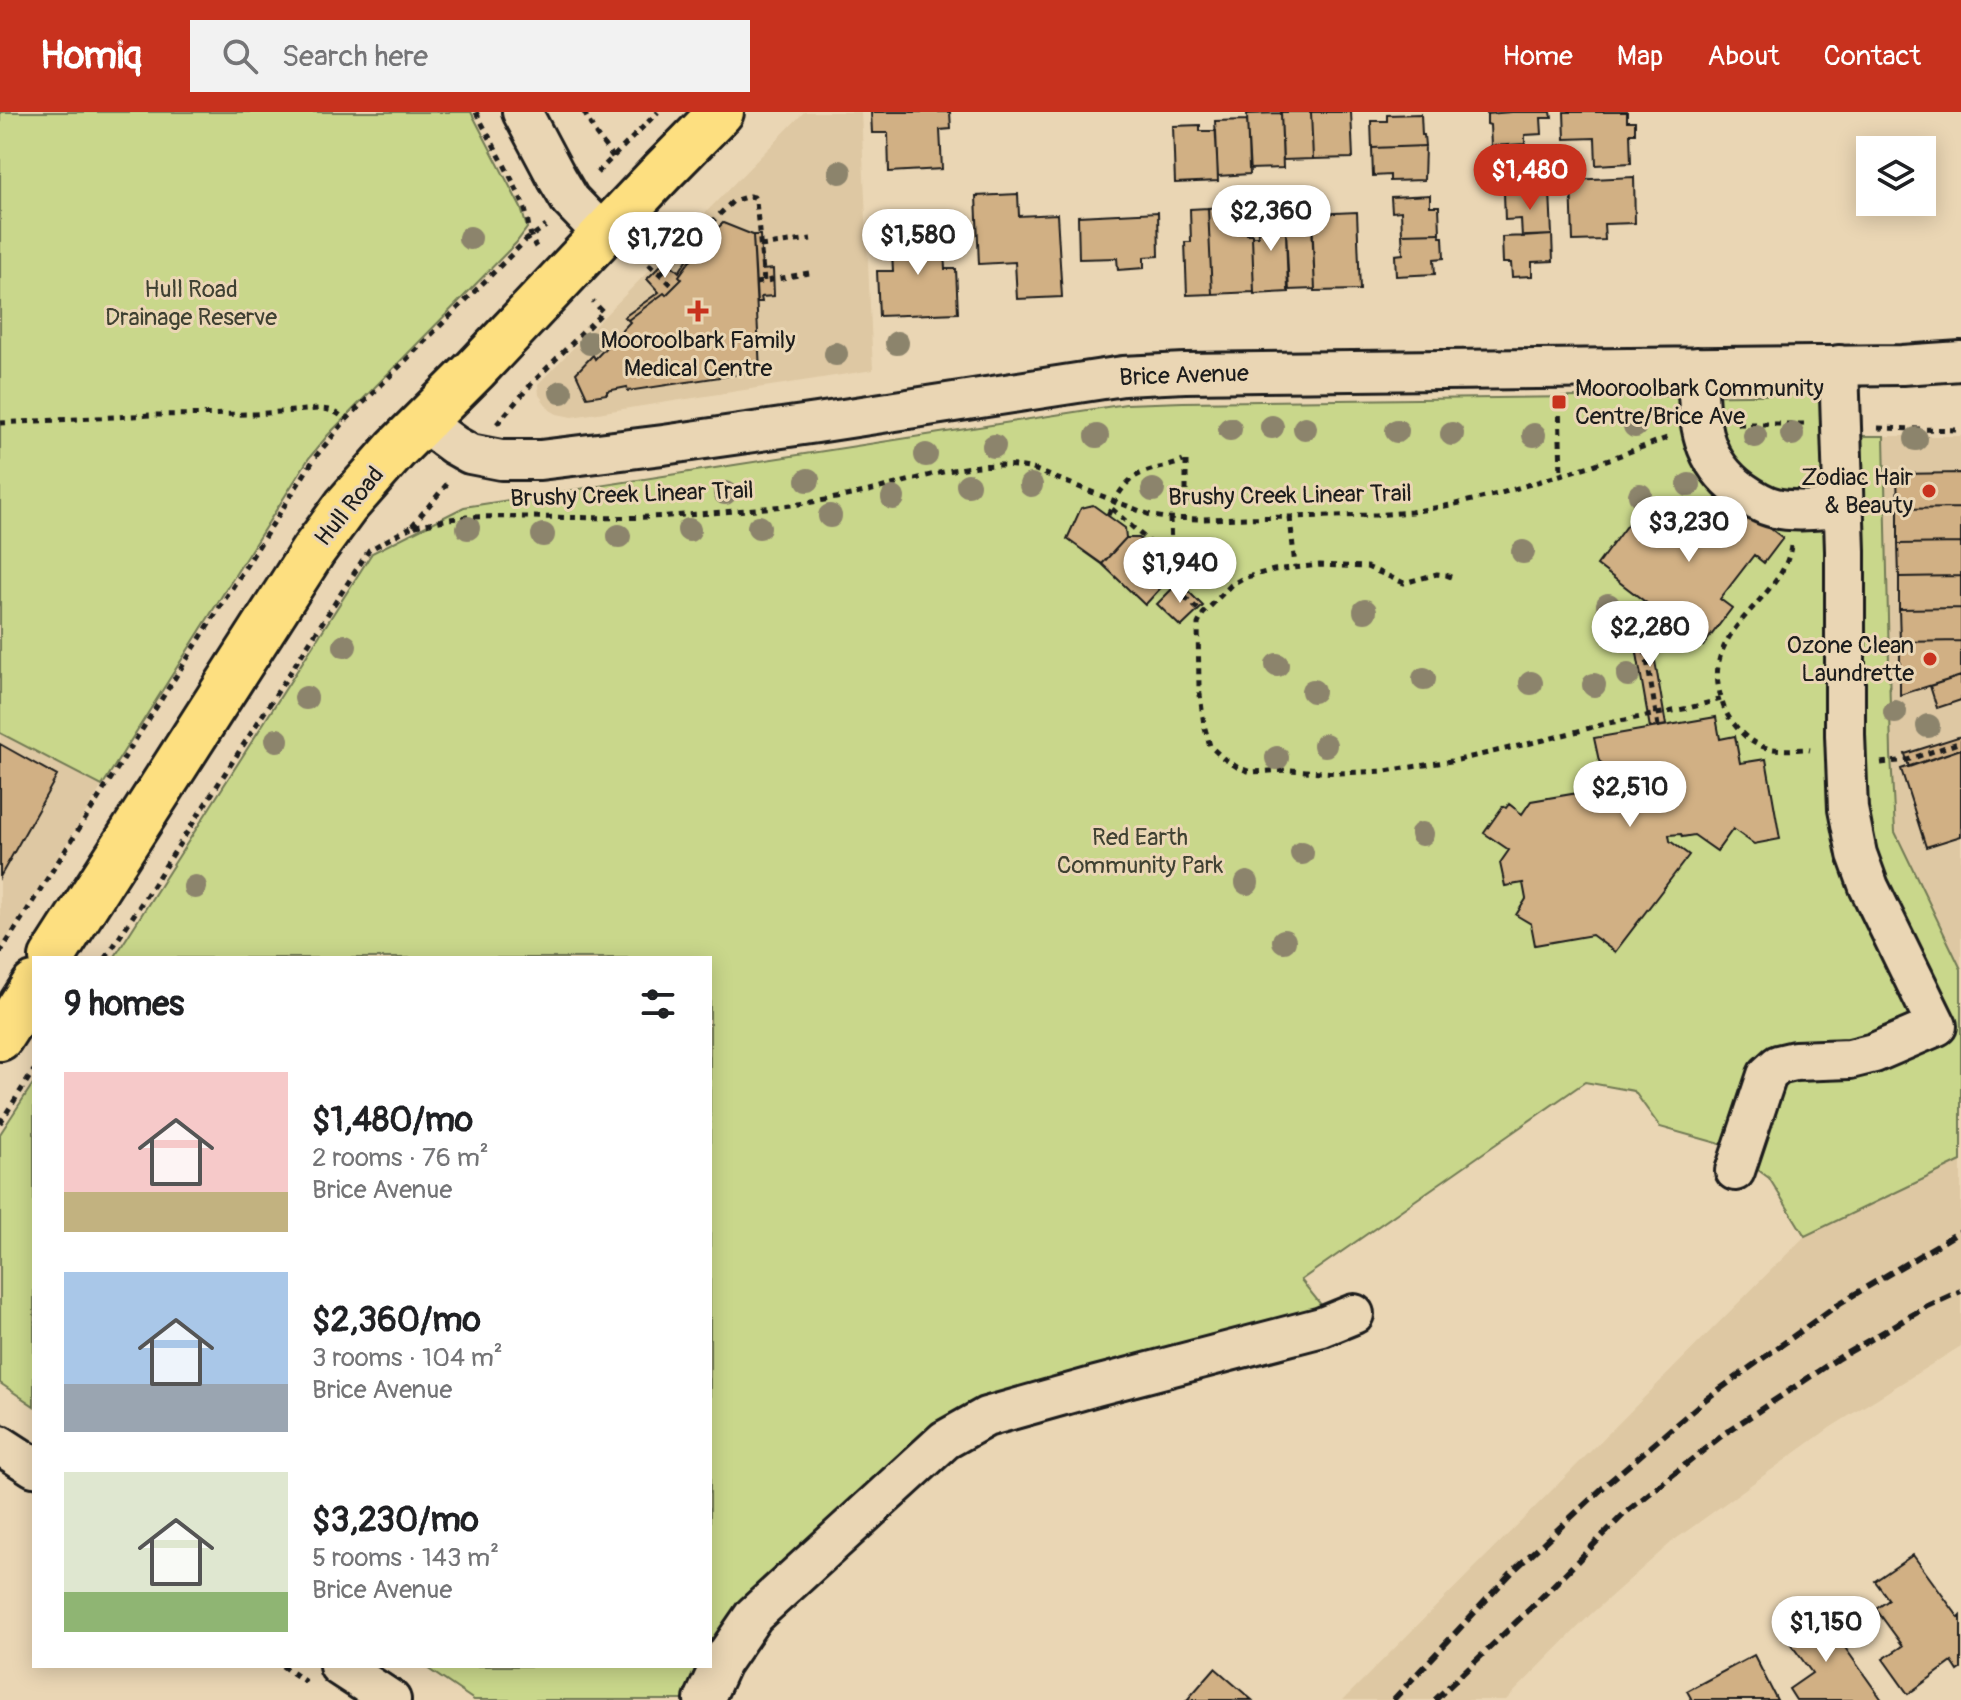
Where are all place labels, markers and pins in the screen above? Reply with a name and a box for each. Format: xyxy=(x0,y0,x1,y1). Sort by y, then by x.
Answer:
pin: $1,480 xyxy=(1465,144,1595,212)
pin: $2,360 xyxy=(1206,185,1336,253)
pin: $1,580 xyxy=(853,209,983,277)
pin: $1,720 xyxy=(600,212,730,280)
marker: Mooroolbark Family Medical Centre xyxy=(687,300,709,322)
place label: Mooroolbark Family Medical Centre xyxy=(600,326,796,383)
place label: Mooroolbark Community Centre/Brice Ave xyxy=(1575,374,1824,431)
marker: Mooroolbark Community Centre/Brice Ave xyxy=(1550,393,1568,411)
place label: Zodiac Hair & Beauty xyxy=(1801,463,1913,520)
marker: Zodiac Hair & Beauty xyxy=(1920,482,1938,500)
pin: $3,230 xyxy=(1624,496,1754,564)
pin: $1,940 xyxy=(1115,537,1245,605)
pin: $2,280 xyxy=(1585,601,1715,669)
place label: Ozone Clean Laundrette xyxy=(1787,631,1914,688)
marker: Ozone Clean Laundrette xyxy=(1921,650,1939,668)
pin: $2,510 xyxy=(1565,761,1695,829)
pin: $1,150 xyxy=(1761,1596,1891,1664)

